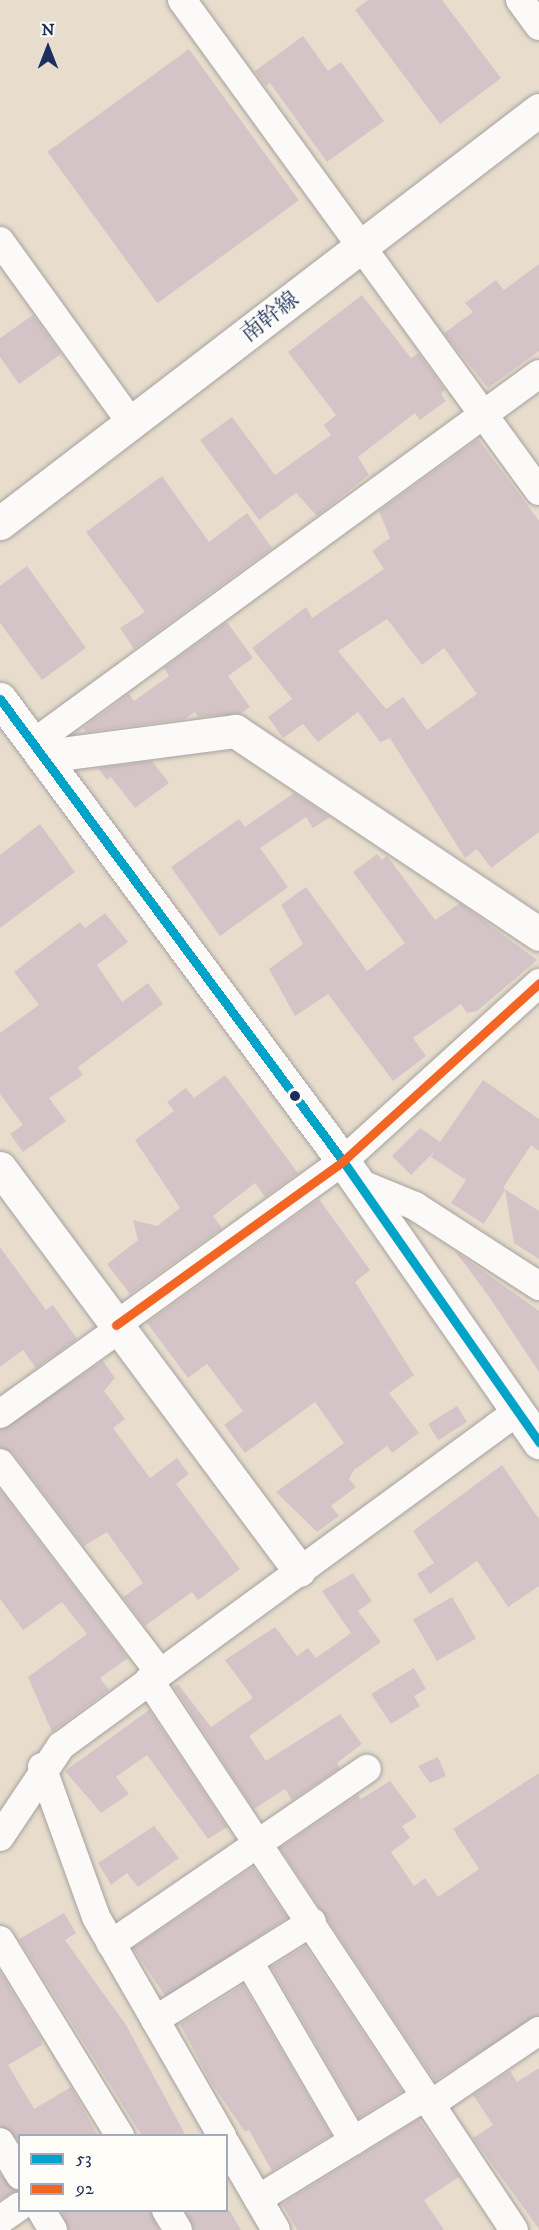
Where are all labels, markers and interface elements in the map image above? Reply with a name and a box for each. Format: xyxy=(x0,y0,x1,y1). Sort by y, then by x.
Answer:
north arrow xyxy=(18,18,78,78)
text: N xyxy=(41,20,55,40)
street label: 南幹線 xyxy=(236,286,304,348)
unlabelled marker xyxy=(289,1090,301,1102)
legend xyxy=(18,2134,228,2212)
text: 53 xyxy=(76,2148,92,2170)
text: 92 xyxy=(76,2178,94,2200)

